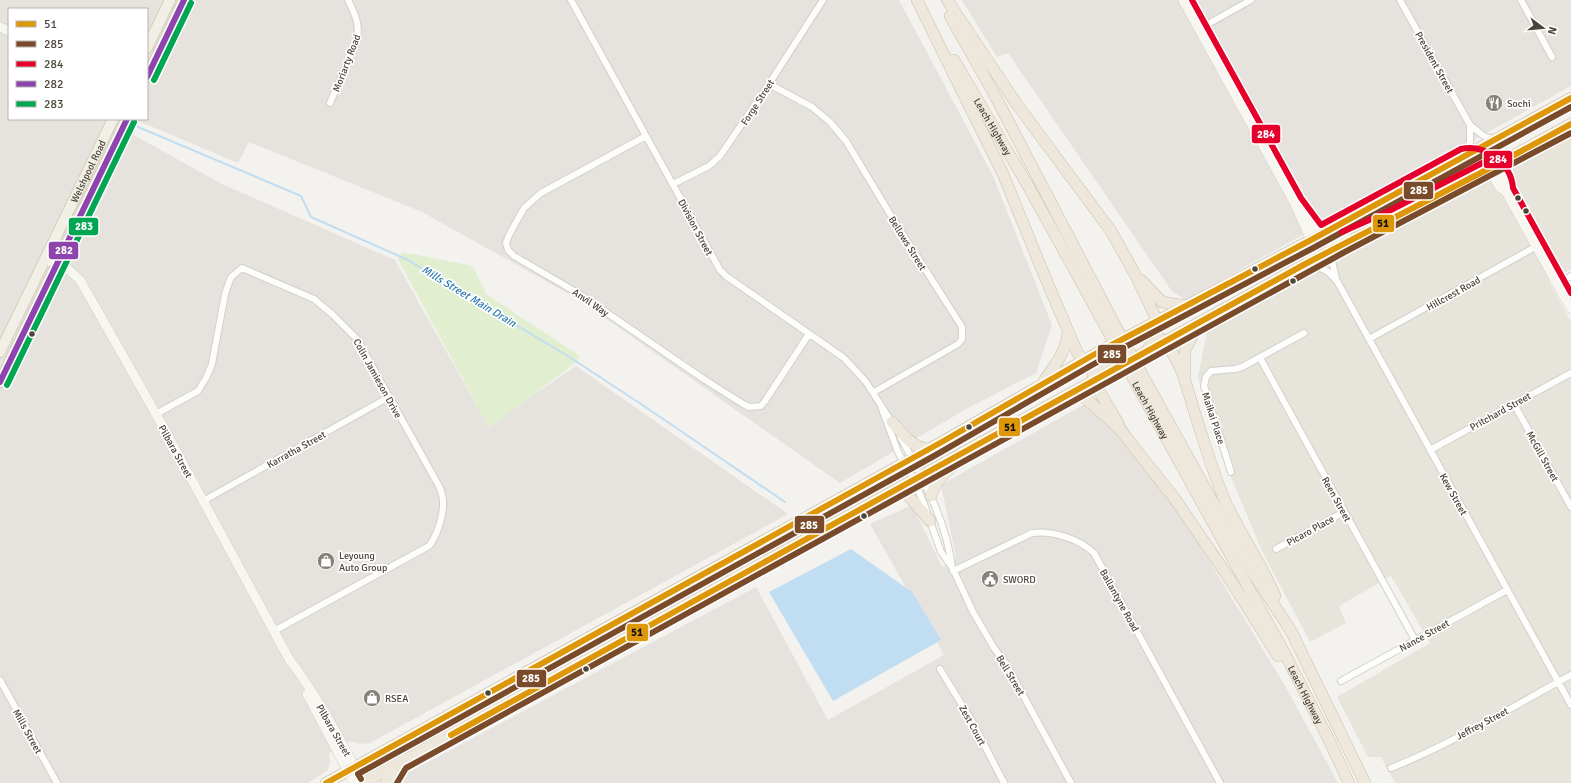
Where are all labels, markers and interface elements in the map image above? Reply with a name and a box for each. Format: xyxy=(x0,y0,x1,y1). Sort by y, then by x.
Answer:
legend xyxy=(8,8,148,120)
north arrow xyxy=(1523,8,1563,48)
text: 51 xyxy=(44,17,57,32)
text: N xyxy=(1545,25,1559,36)
street label: President Street xyxy=(1412,30,1456,96)
street label: Moriarty Road xyxy=(330,33,363,94)
text: 285 xyxy=(44,37,63,52)
text: 284 xyxy=(44,57,64,72)
text: 282 xyxy=(44,77,63,92)
street label: Forge Street xyxy=(739,77,777,128)
restaurant icon: Sochi xyxy=(1484,93,1504,113)
street label: Leach Highway xyxy=(971,96,1014,158)
text: 283 xyxy=(44,97,63,112)
place label: Sochi xyxy=(1507,98,1531,110)
line badge: 284 xyxy=(1251,124,1281,144)
text: 284 xyxy=(1257,128,1275,141)
street label: Welshpool Road xyxy=(68,138,109,205)
line badge: 284 xyxy=(1483,150,1513,169)
text: 284 xyxy=(1489,153,1507,166)
line badge: 285 xyxy=(1403,181,1434,200)
text: 285 xyxy=(1410,184,1428,197)
unlabelled marker xyxy=(1513,193,1523,203)
street label: Division Street xyxy=(675,197,715,258)
unlabelled marker xyxy=(1521,206,1531,216)
street label: Bellows Street xyxy=(886,214,929,273)
line badge: 51 xyxy=(1372,214,1395,233)
line badge: 283 xyxy=(68,217,99,236)
text: 51 xyxy=(1377,217,1389,230)
text: 283 xyxy=(75,220,93,233)
line badge: 282 xyxy=(48,241,79,260)
text: 282 xyxy=(55,244,73,257)
water label: Mills Street Main Drain xyxy=(419,263,519,330)
unlabelled marker xyxy=(1250,264,1260,274)
street label: Hillcrest Road xyxy=(1424,274,1483,314)
unlabelled marker xyxy=(1288,276,1298,286)
street label: Anvil Way xyxy=(570,286,611,320)
unlabelled marker xyxy=(27,329,37,339)
street label: Colin Jamieson Drive xyxy=(350,337,404,420)
line badge: 285 xyxy=(1097,344,1127,364)
text: 285 xyxy=(1103,348,1121,361)
street label: Leach Highway xyxy=(1129,379,1171,442)
street label: Pritchard Street xyxy=(1468,390,1533,434)
street label: Maikai Place xyxy=(1199,391,1227,446)
line badge: 51 xyxy=(998,417,1021,437)
text: 51 xyxy=(1004,421,1016,434)
unlabelled marker xyxy=(964,422,974,432)
street label: Pilbara Street xyxy=(156,423,195,480)
street label: Karratha Street xyxy=(265,428,328,471)
street label: McGill Street xyxy=(1523,429,1561,484)
street label: Kew Street xyxy=(1437,471,1470,518)
street label: Reen Street xyxy=(1319,475,1354,525)
unlabelled marker xyxy=(859,511,869,521)
street label: Picaro Place xyxy=(1285,513,1336,549)
line badge: 285 xyxy=(794,515,825,534)
text: 285 xyxy=(800,519,818,532)
place label: Leyoung Auto Group xyxy=(339,550,387,574)
shop icon: Leyoung Auto Group xyxy=(316,551,336,571)
street label: Ballantyne Road xyxy=(1097,567,1141,634)
public building icon: SWORD xyxy=(980,569,1000,589)
place label: SWORD xyxy=(1003,574,1036,586)
street label: Nance Street xyxy=(1397,617,1452,655)
line badge: 51 xyxy=(626,623,649,642)
text: 51 xyxy=(631,626,643,639)
street label: Bell Street xyxy=(993,653,1027,698)
unlabelled marker xyxy=(581,664,591,674)
street label: Leach Highway xyxy=(1285,664,1325,726)
line badge: 285 xyxy=(516,669,547,688)
text: 285 xyxy=(522,672,540,685)
shop icon: RSEA xyxy=(362,688,382,708)
unlabelled marker xyxy=(483,688,493,698)
place label: RSEA xyxy=(385,693,408,705)
street label: Pilbara Street xyxy=(313,702,353,759)
street label: Zest Court xyxy=(956,703,988,748)
street label: Jeffrey Street xyxy=(1454,705,1511,743)
street label: Mills Street xyxy=(10,707,45,756)

